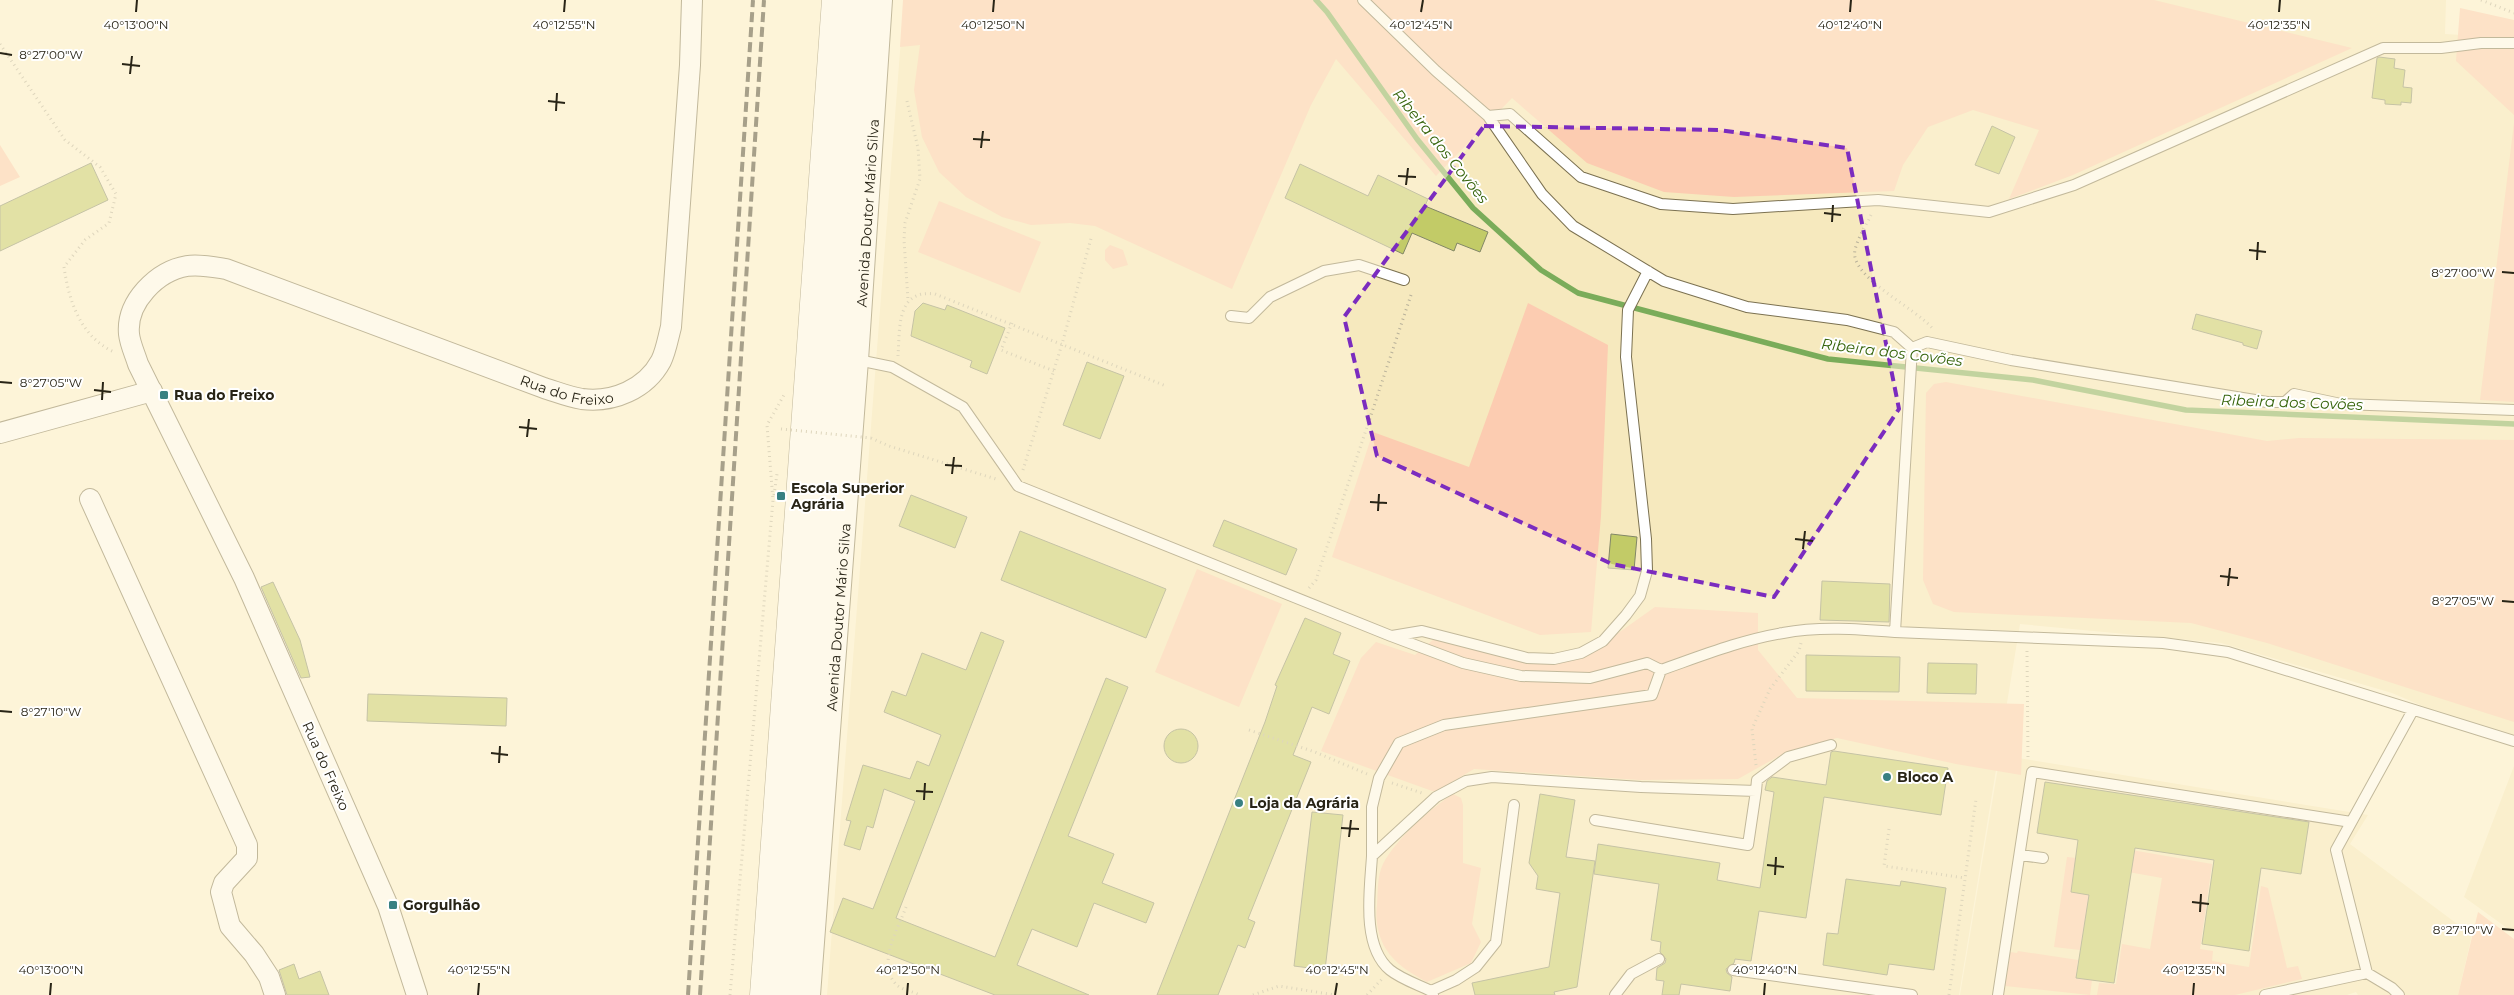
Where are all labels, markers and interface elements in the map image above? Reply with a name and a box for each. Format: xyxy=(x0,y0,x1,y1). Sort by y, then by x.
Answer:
text: 40°13'00"N xyxy=(103,17,169,32)
text: 40°12'55"N xyxy=(533,17,595,32)
text: 40°12'50"N xyxy=(961,17,1025,32)
text: 40°12'45"N xyxy=(1389,17,1453,32)
text: 40°12'40"N xyxy=(1818,17,1882,32)
text: 40°12'35"N xyxy=(2248,17,2310,32)
text: 8°27'00"W xyxy=(19,47,83,62)
water label: Ribeira dos Covões xyxy=(1389,85,1494,208)
street label: Avenida Doutor Mário Silva xyxy=(853,118,883,308)
text: 8°27'00"W xyxy=(2431,265,2495,280)
water label: Ribeira dos Covões xyxy=(1820,334,1964,370)
street label: Rua do Freixo xyxy=(518,371,615,409)
text: 8°27'05"W xyxy=(20,375,82,390)
place label: Rua do Freixo xyxy=(174,386,274,404)
marker: Rua do Freixo xyxy=(158,389,170,401)
water label: Ribeira dos Covões xyxy=(2221,390,2364,414)
place label: Escola Superior Agrária xyxy=(790,479,904,513)
marker: Escola Superior Agrária xyxy=(775,490,787,502)
street label: Avenida Doutor Mário Silva xyxy=(822,522,855,712)
text: 8°27'05"W xyxy=(2432,593,2494,608)
text: 8°27'10"W xyxy=(21,704,81,719)
street label: Rua do Freixo xyxy=(298,719,354,814)
place label: Bloco A xyxy=(1897,768,1953,786)
marker: Bloco A xyxy=(1881,771,1893,783)
place label: Loja da Agrária xyxy=(1249,794,1359,812)
marker: Loja da Agrária xyxy=(1233,797,1245,809)
place label: Gorgulhão xyxy=(403,896,480,914)
marker: Gorgulhão xyxy=(387,899,399,911)
text: 8°27'10"W xyxy=(2433,922,2493,937)
text: 40°13'00"N xyxy=(18,962,84,977)
text: 40°12'55"N xyxy=(448,962,510,977)
text: 40°12'50"N xyxy=(876,962,940,977)
text: 40°12'45"N xyxy=(1305,962,1369,977)
text: 40°12'40"N xyxy=(1733,962,1797,977)
text: 40°12'35"N xyxy=(2163,962,2225,977)

